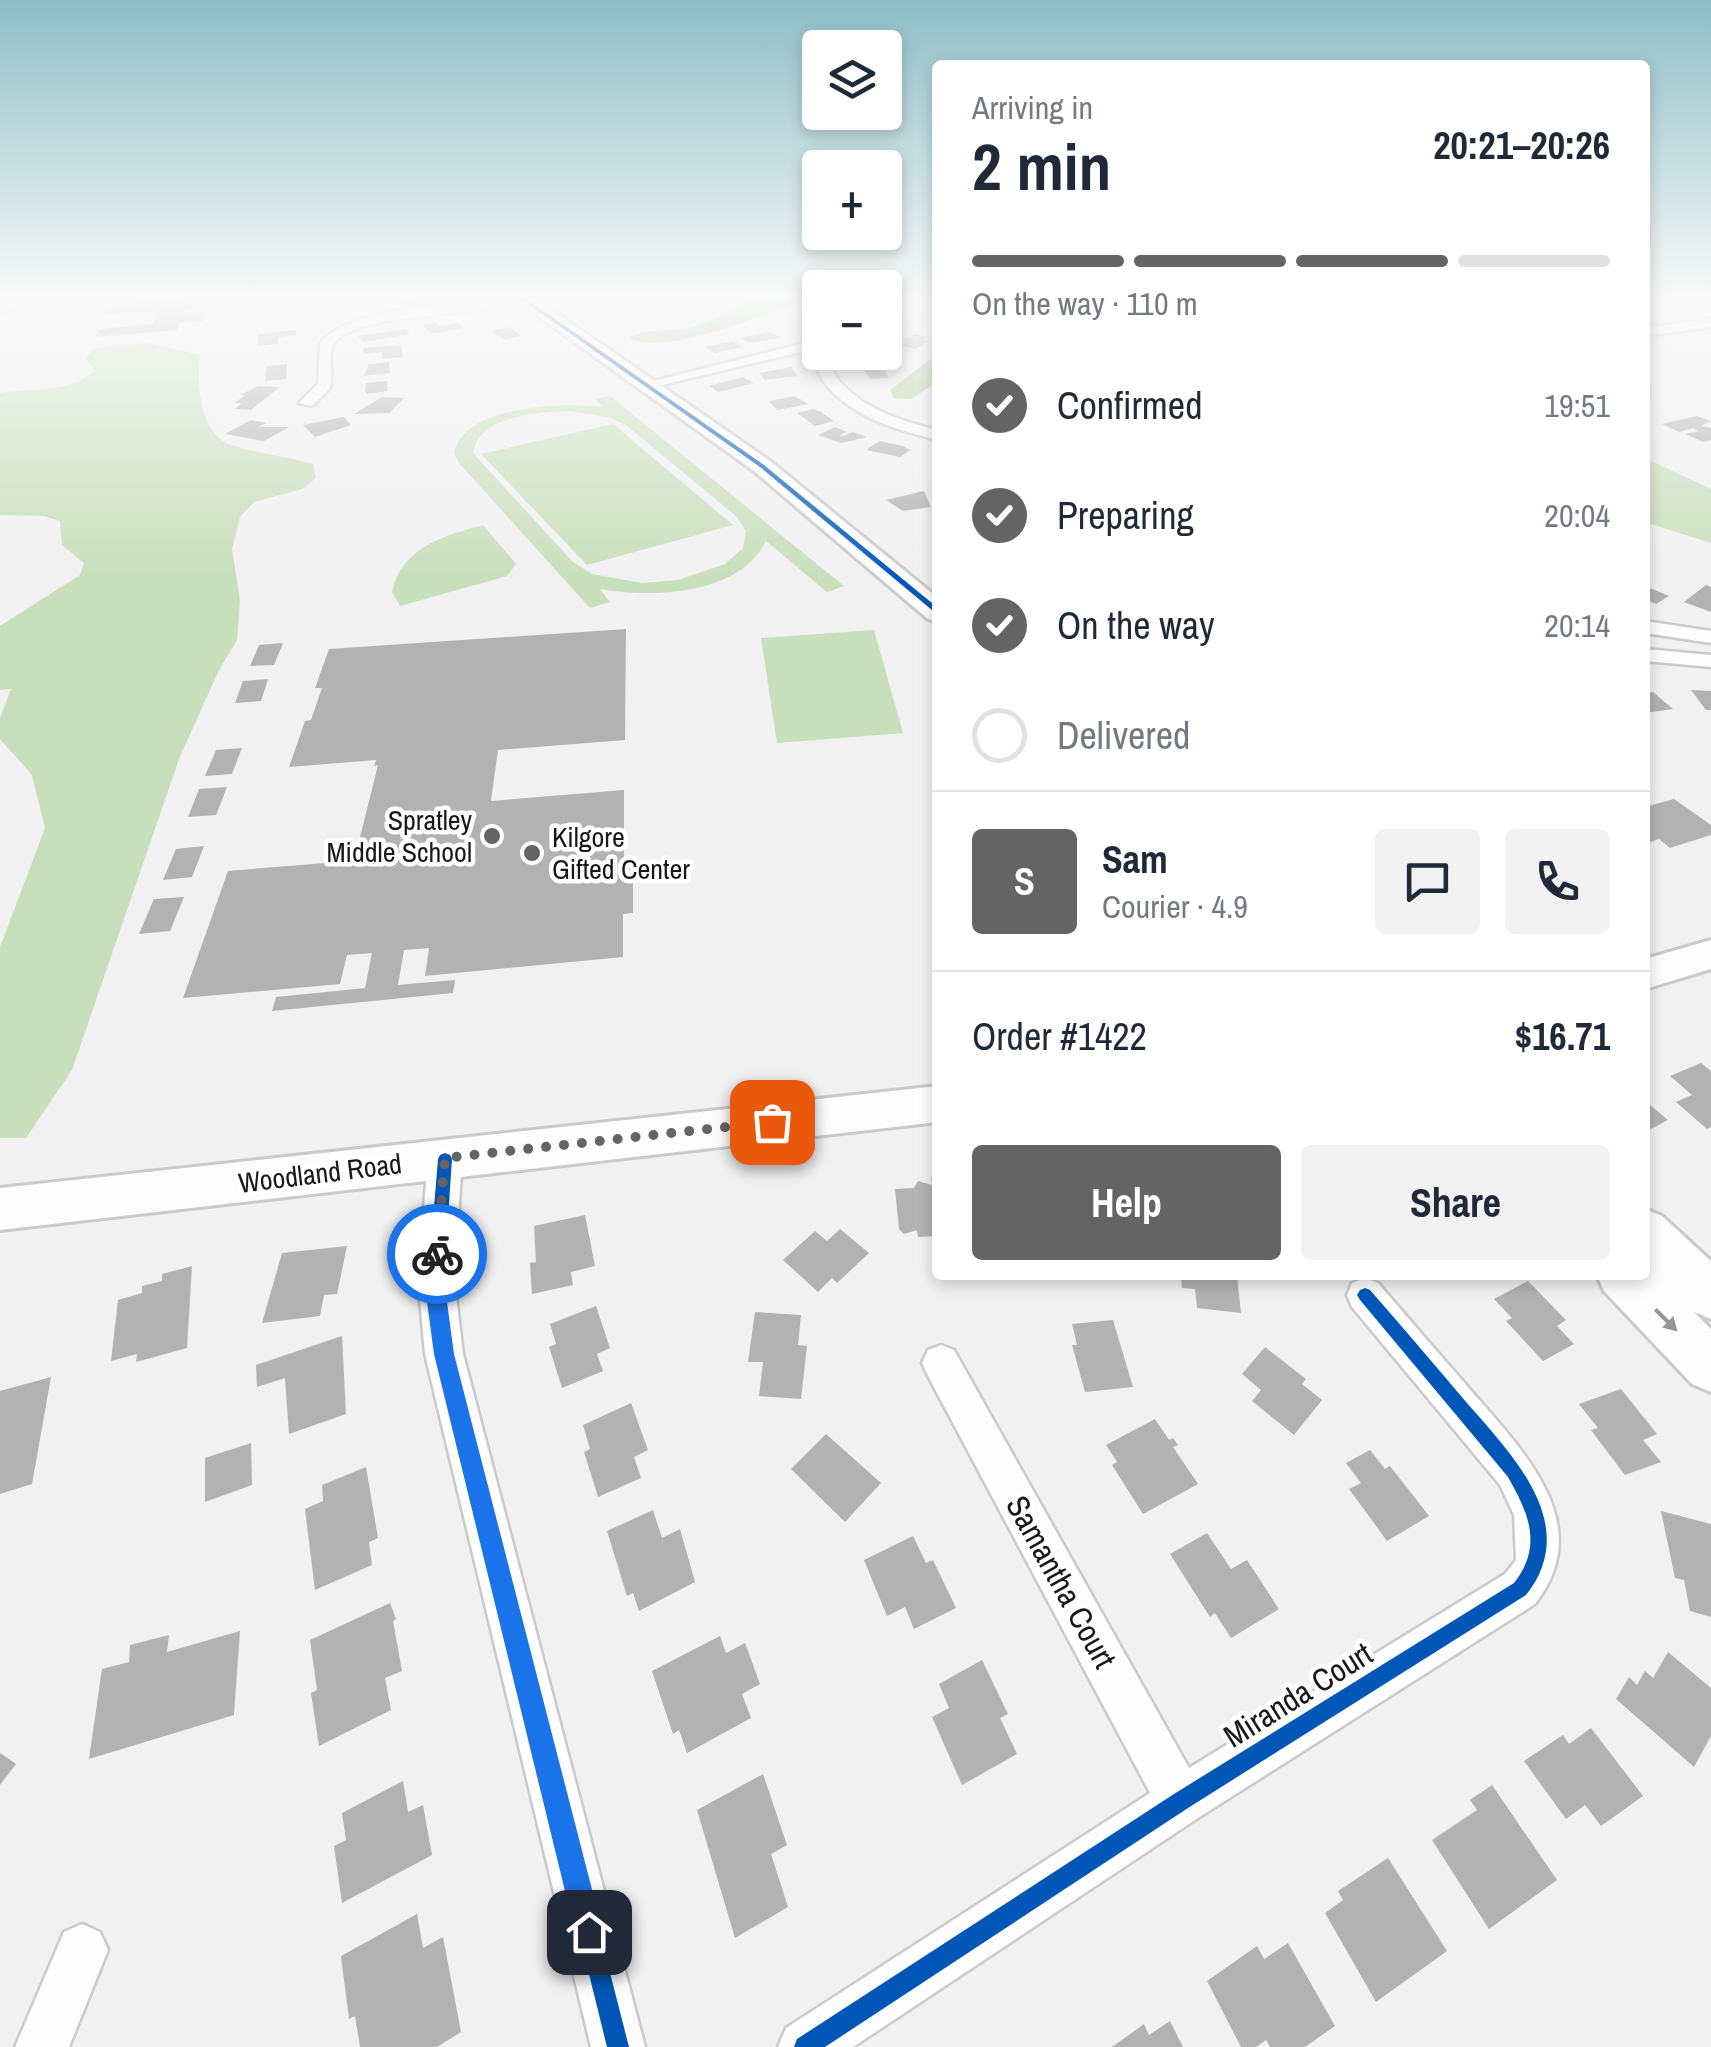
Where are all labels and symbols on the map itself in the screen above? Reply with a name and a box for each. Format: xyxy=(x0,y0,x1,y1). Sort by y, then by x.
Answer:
place label: Spratley Middle School xyxy=(327,801,473,871)
place label: Kilgore Gifted Center xyxy=(552,818,690,888)
marker: Spratley Middle School xyxy=(481,825,503,847)
marker: Kilgore Gifted Center xyxy=(521,842,543,864)
pin xyxy=(730,1080,815,1165)
street label: Woodland Road xyxy=(236,1144,404,1202)
courier xyxy=(387,1204,487,1304)
one-way arrow xyxy=(1654,1308,1678,1332)
street label: Samantha Court xyxy=(996,1488,1127,1676)
street label: Miranda Court xyxy=(1215,1632,1380,1757)
pin xyxy=(547,1890,632,1975)

